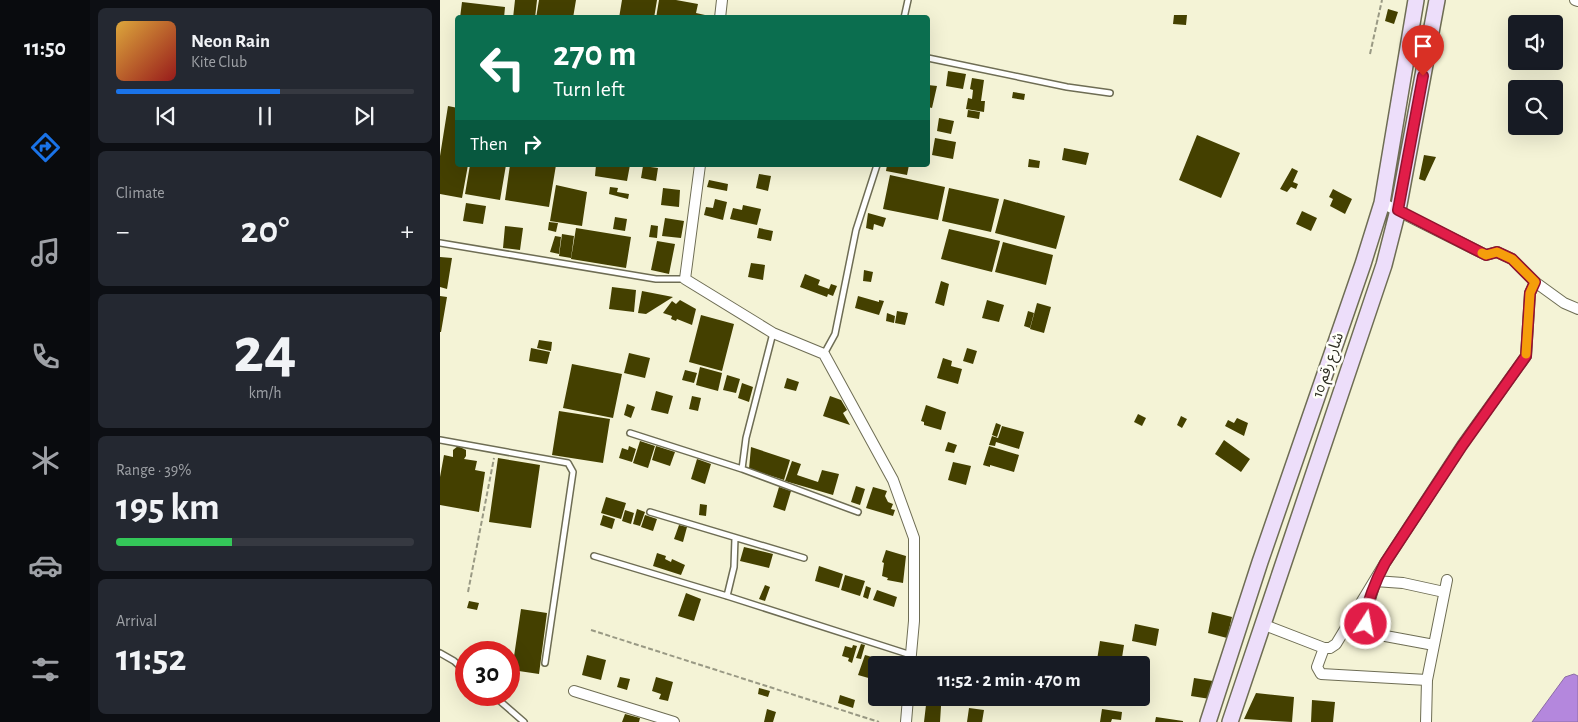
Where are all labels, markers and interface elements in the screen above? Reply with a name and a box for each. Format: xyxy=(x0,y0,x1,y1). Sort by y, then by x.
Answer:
map controls xyxy=(1508,15,1563,135)
button: sound xyxy=(1508,15,1563,70)
pin xyxy=(1402,25,1444,76)
text: Neon Rain xyxy=(191,32,270,51)
icon: arrive xyxy=(1409,32,1437,60)
icon: left xyxy=(470,35,535,100)
text: 11:50 xyxy=(24,37,66,59)
text: 270 m xyxy=(553,37,636,72)
text: Kite Club xyxy=(191,54,247,70)
text: Turn left xyxy=(553,78,625,100)
button: search xyxy=(1508,80,1563,135)
icon: previous xyxy=(152,102,180,130)
icon: pause xyxy=(251,102,279,130)
icon: next xyxy=(350,102,378,130)
icon: directions xyxy=(28,130,63,165)
icon: right xyxy=(518,130,546,158)
text: Then xyxy=(470,135,508,154)
text: Climate xyxy=(116,185,165,201)
text: 20° xyxy=(241,212,289,250)
text: − xyxy=(116,218,129,246)
text: + xyxy=(401,218,414,246)
icon: music xyxy=(28,235,63,270)
text: 24 xyxy=(233,319,297,384)
street label: شارع رقم 10 xyxy=(1310,330,1350,401)
icon: phone xyxy=(28,339,63,374)
text: km/h xyxy=(248,385,282,401)
icon: climate xyxy=(28,443,63,478)
text: Range · 39% xyxy=(116,462,191,478)
text: 195 km xyxy=(116,489,220,527)
icon: car xyxy=(28,548,63,583)
position arrow xyxy=(1339,597,1391,649)
text: Arrival xyxy=(116,613,157,629)
text: 11:52 xyxy=(116,640,186,678)
speed limit sign: 30 xyxy=(455,641,520,706)
icon: filters xyxy=(28,652,63,687)
text: 11:52 · 2 min · 470 m xyxy=(937,671,1081,690)

